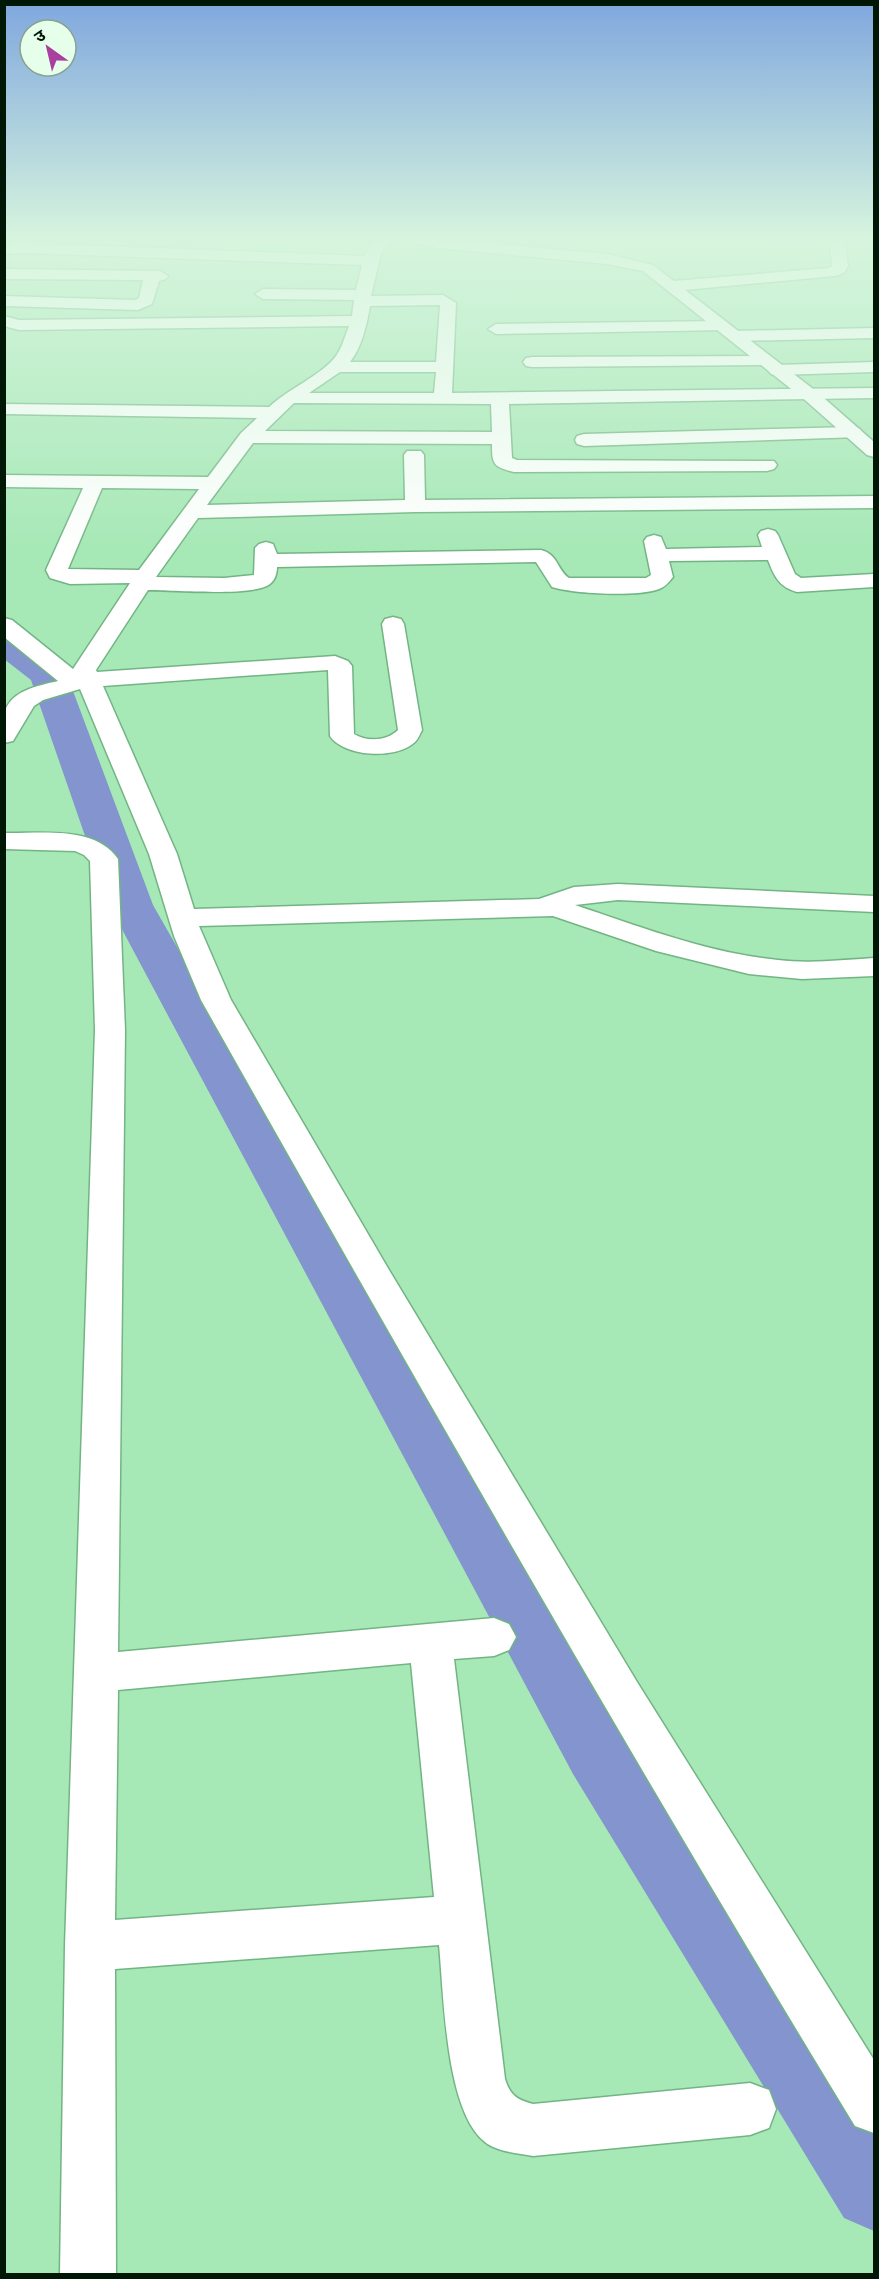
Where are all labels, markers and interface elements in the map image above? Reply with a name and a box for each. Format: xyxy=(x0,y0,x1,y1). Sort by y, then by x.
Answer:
north arrow xyxy=(18,18,78,78)
text: उ xyxy=(30,24,50,46)

